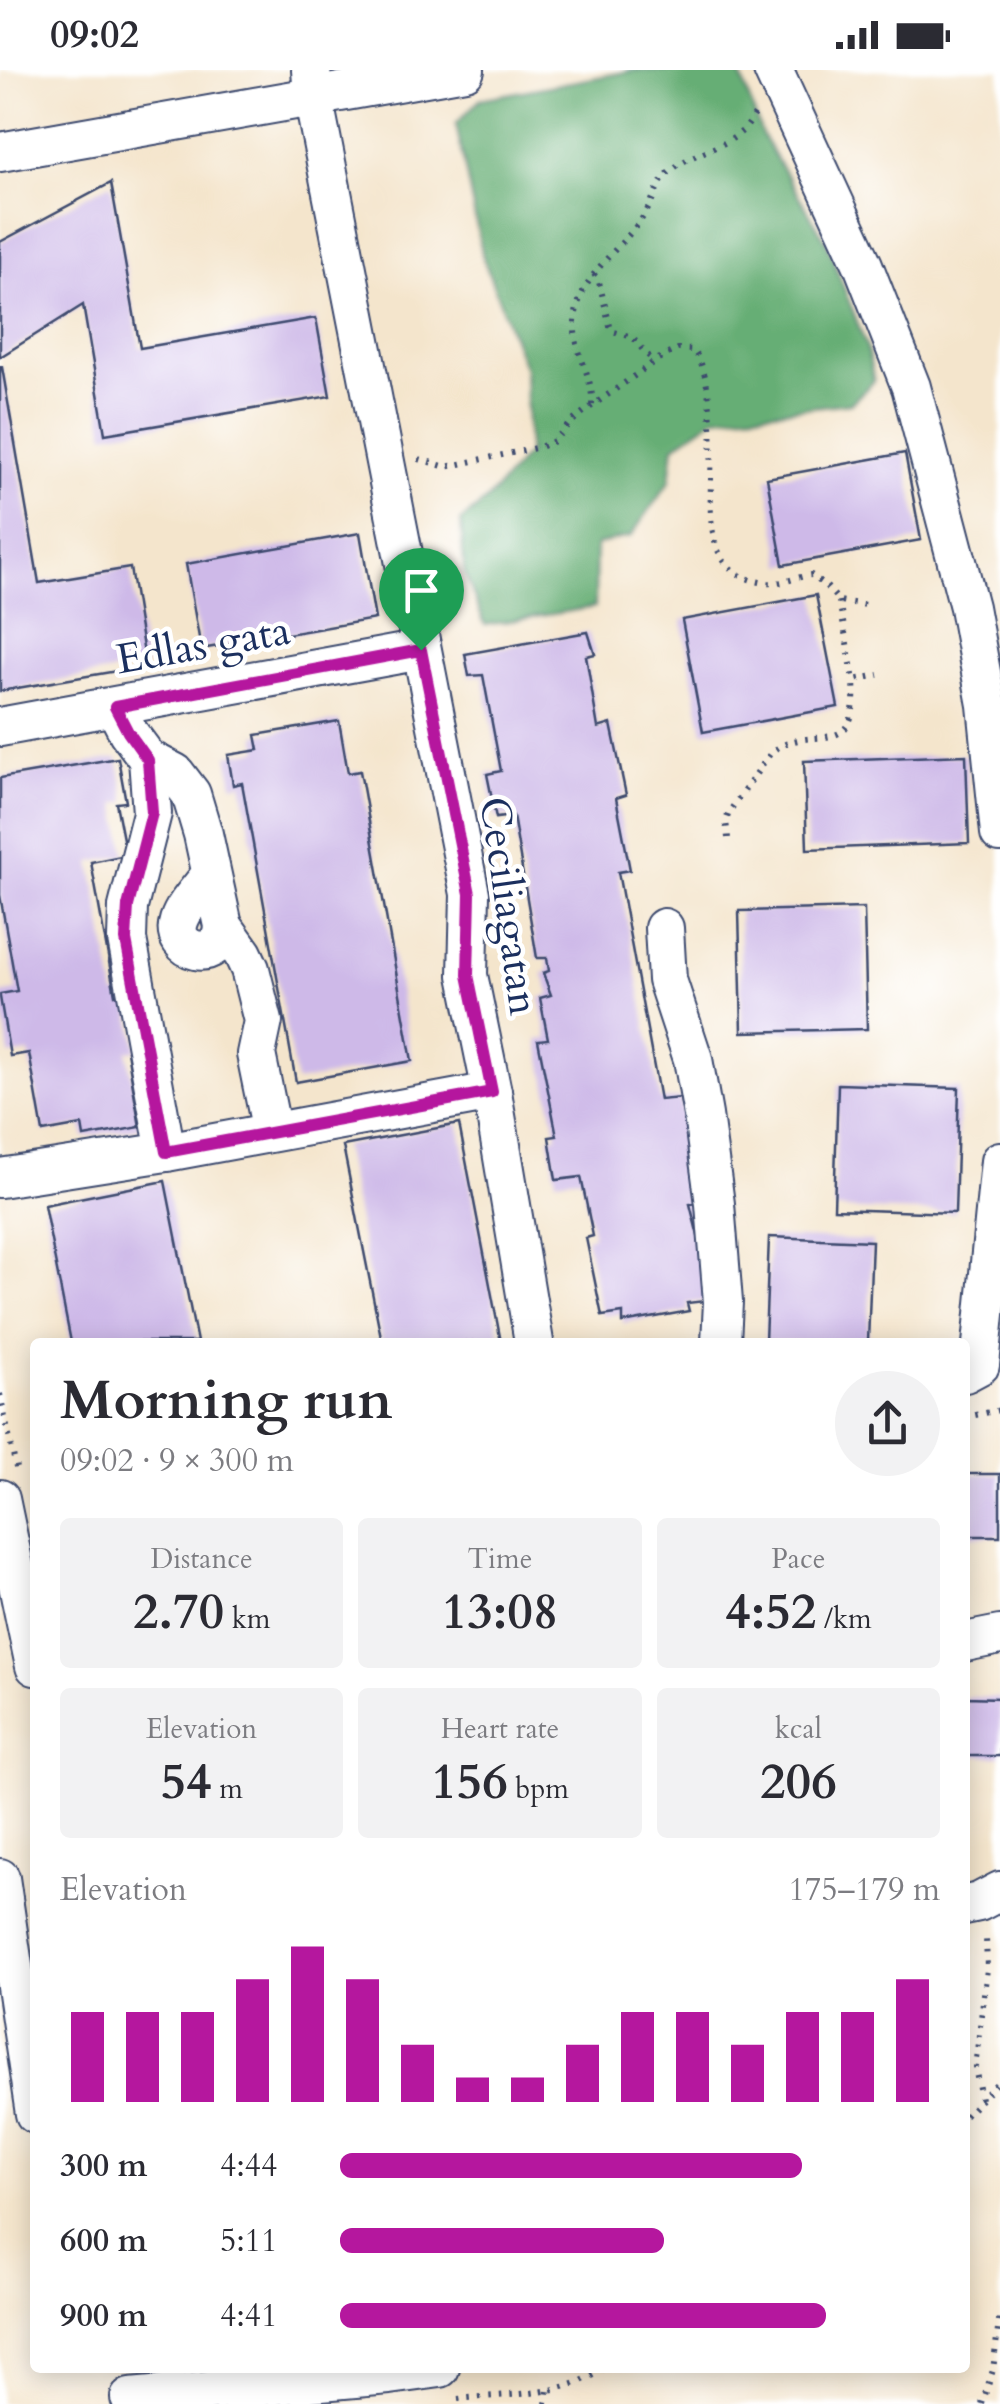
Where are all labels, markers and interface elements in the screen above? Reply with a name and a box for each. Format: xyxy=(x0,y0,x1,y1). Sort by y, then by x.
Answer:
text: 09:02 xyxy=(50,9,139,61)
pin xyxy=(379,548,464,651)
icon: arrive xyxy=(394,563,449,618)
street label: Edlas gata xyxy=(112,602,294,688)
street label: Ceciliagatan xyxy=(465,793,553,1019)
text: Morning run xyxy=(60,1364,393,1438)
button: share xyxy=(835,1371,940,1476)
text: 09:02 · 9 × 300 m xyxy=(60,1439,294,1483)
text: Distance xyxy=(150,1540,253,1578)
text: Time xyxy=(468,1540,532,1578)
text: Pace xyxy=(771,1540,825,1578)
text: 2.70 xyxy=(133,1578,224,1646)
text: 13:08 xyxy=(442,1578,558,1646)
text: 4:52 xyxy=(725,1578,816,1646)
text: km xyxy=(224,1600,270,1638)
text: /km xyxy=(816,1600,872,1638)
text: Elevation xyxy=(146,1710,257,1748)
text: Heart rate xyxy=(441,1710,559,1748)
text: kcal xyxy=(775,1710,822,1748)
text: 54 xyxy=(160,1748,212,1816)
text: 156 xyxy=(431,1748,508,1816)
text: 206 xyxy=(760,1748,837,1816)
text: m xyxy=(212,1770,243,1808)
text: bpm xyxy=(508,1770,569,1808)
text: Elevation xyxy=(60,1868,187,1912)
text: 175–179 m xyxy=(788,1868,940,1912)
text: 300 m xyxy=(60,2144,147,2188)
text: 4:44 xyxy=(220,2144,277,2188)
text: 600 m xyxy=(60,2219,147,2263)
text: 5:11 xyxy=(220,2219,277,2263)
text: 900 m xyxy=(60,2294,147,2338)
text: 4:41 xyxy=(220,2294,277,2338)

